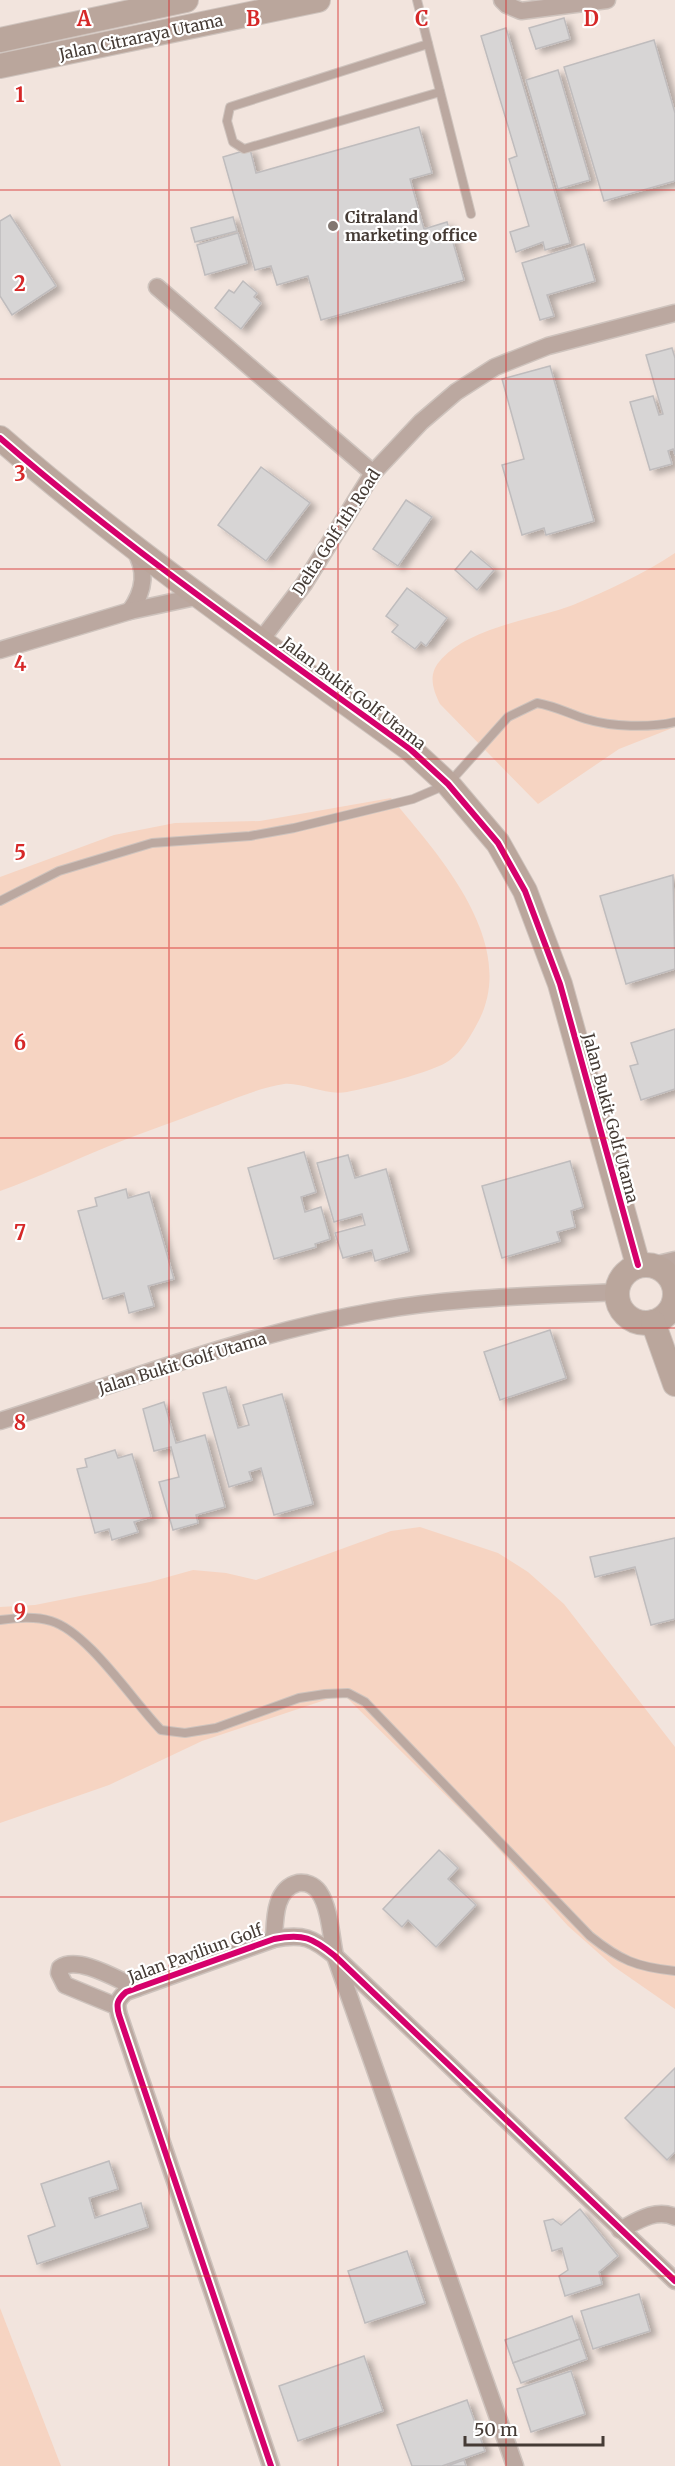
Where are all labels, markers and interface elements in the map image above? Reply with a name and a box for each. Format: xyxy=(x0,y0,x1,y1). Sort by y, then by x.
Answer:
text: A xyxy=(76,6,92,31)
text: B xyxy=(246,6,260,31)
text: C xyxy=(415,6,429,31)
text: D xyxy=(583,6,599,31)
street label: Jalan Citraraya Utama xyxy=(56,10,225,64)
text: 1 xyxy=(15,82,25,107)
place label: Citraland marketing office xyxy=(345,207,477,245)
marker: Citraland marketing office xyxy=(326,219,340,233)
text: 2 xyxy=(14,271,26,296)
text: 3 xyxy=(14,461,26,486)
street label: Delta Golf 1th Road xyxy=(288,465,384,599)
street label: Jalan Bukit Golf Utama xyxy=(277,632,430,754)
text: 4 xyxy=(14,651,27,676)
text: 5 xyxy=(14,840,26,865)
text: 6 xyxy=(14,1030,26,1055)
street label: Jalan Bukit Golf Utama xyxy=(578,1030,643,1205)
text: 7 xyxy=(14,1220,26,1245)
street label: Jalan Bukit Golf Utama xyxy=(94,1328,269,1398)
text: 8 xyxy=(14,1410,26,1435)
text: 9 xyxy=(14,1599,26,1624)
street label: Jalan Paviliun Golf xyxy=(124,1919,266,1987)
scale bar xyxy=(465,2409,603,2447)
text: 50 m xyxy=(474,2418,518,2441)

